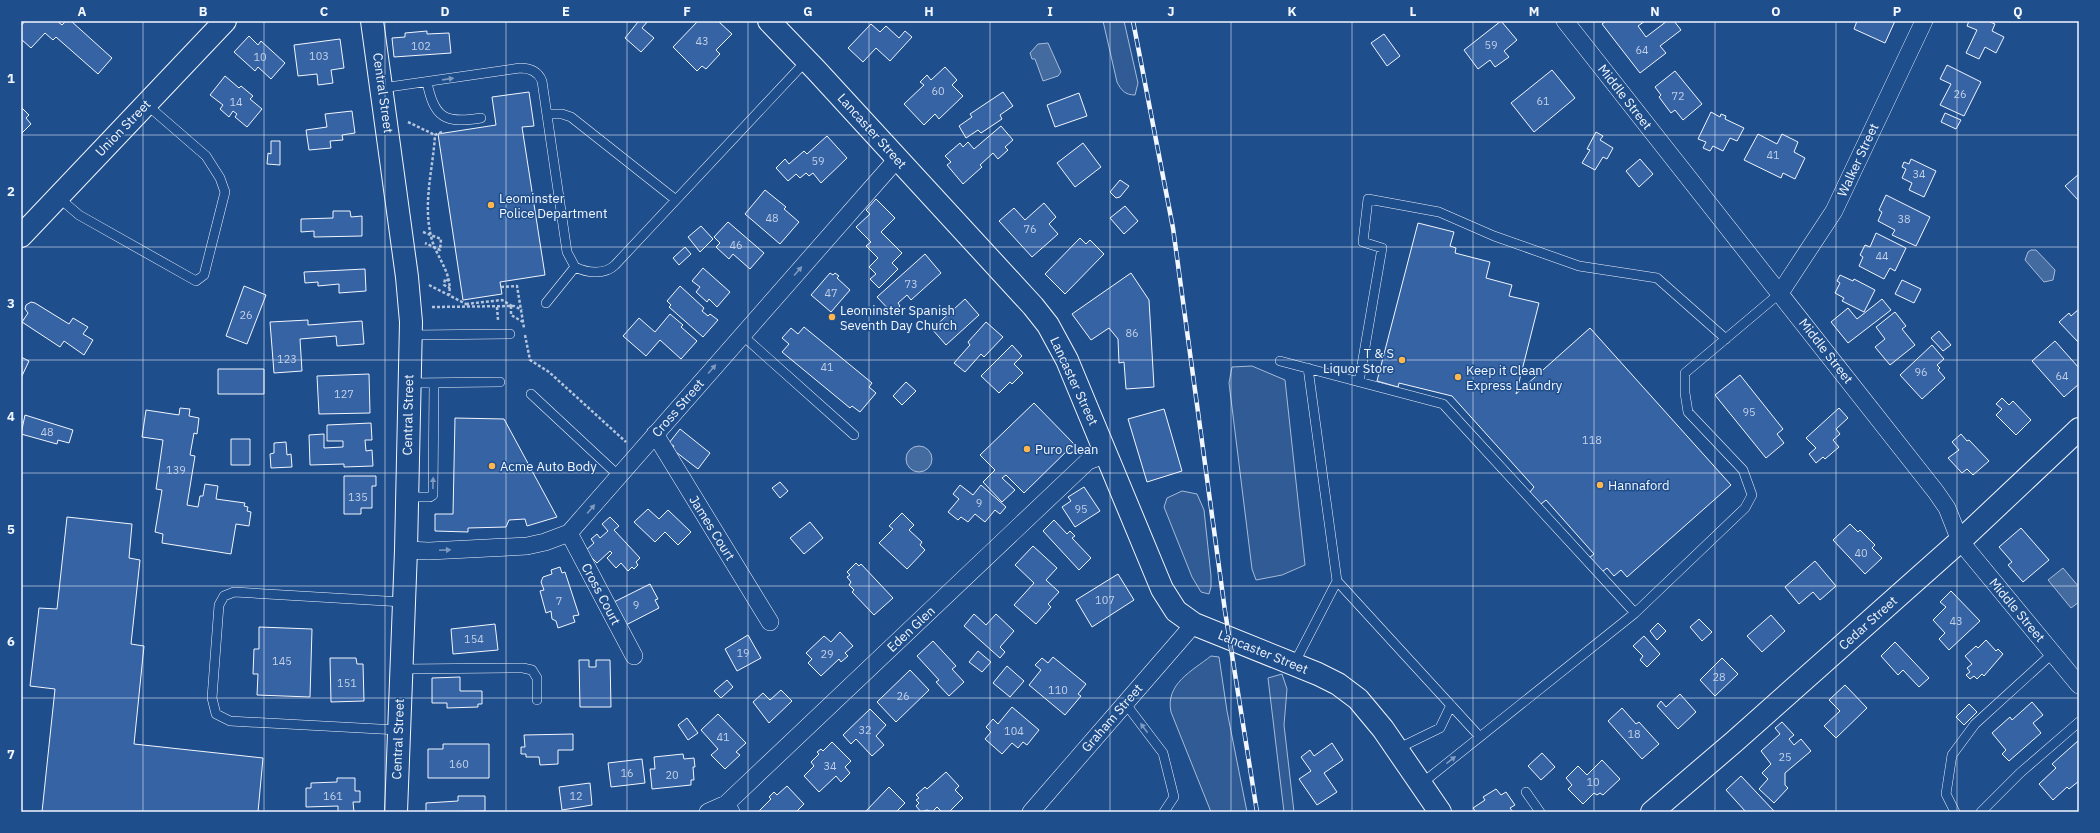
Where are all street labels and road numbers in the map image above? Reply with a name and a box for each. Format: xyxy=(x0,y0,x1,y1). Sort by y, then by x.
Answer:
street label: Central Street xyxy=(369,52,397,134)
street label: Middle Street xyxy=(1594,61,1656,133)
street label: Lancaster Street xyxy=(834,90,910,172)
street label: Union Street xyxy=(92,96,154,160)
street label: Walker Street xyxy=(1834,121,1882,199)
street label: Middle Street xyxy=(1795,315,1857,387)
street label: Lancaster Street xyxy=(1046,334,1102,428)
street label: Central Street xyxy=(399,374,417,456)
street label: Cross Street xyxy=(648,375,708,441)
street label: James Court xyxy=(685,492,739,564)
street label: Cross Court xyxy=(578,560,624,628)
street label: Middle Street xyxy=(1985,575,2049,645)
street label: Cedar Street xyxy=(1835,592,1901,654)
street label: Eden Glen xyxy=(883,602,939,656)
street label: Lancaster Street xyxy=(1215,626,1311,678)
street label: Graham Street xyxy=(1078,680,1146,756)
street label: Central Street xyxy=(388,698,408,780)

